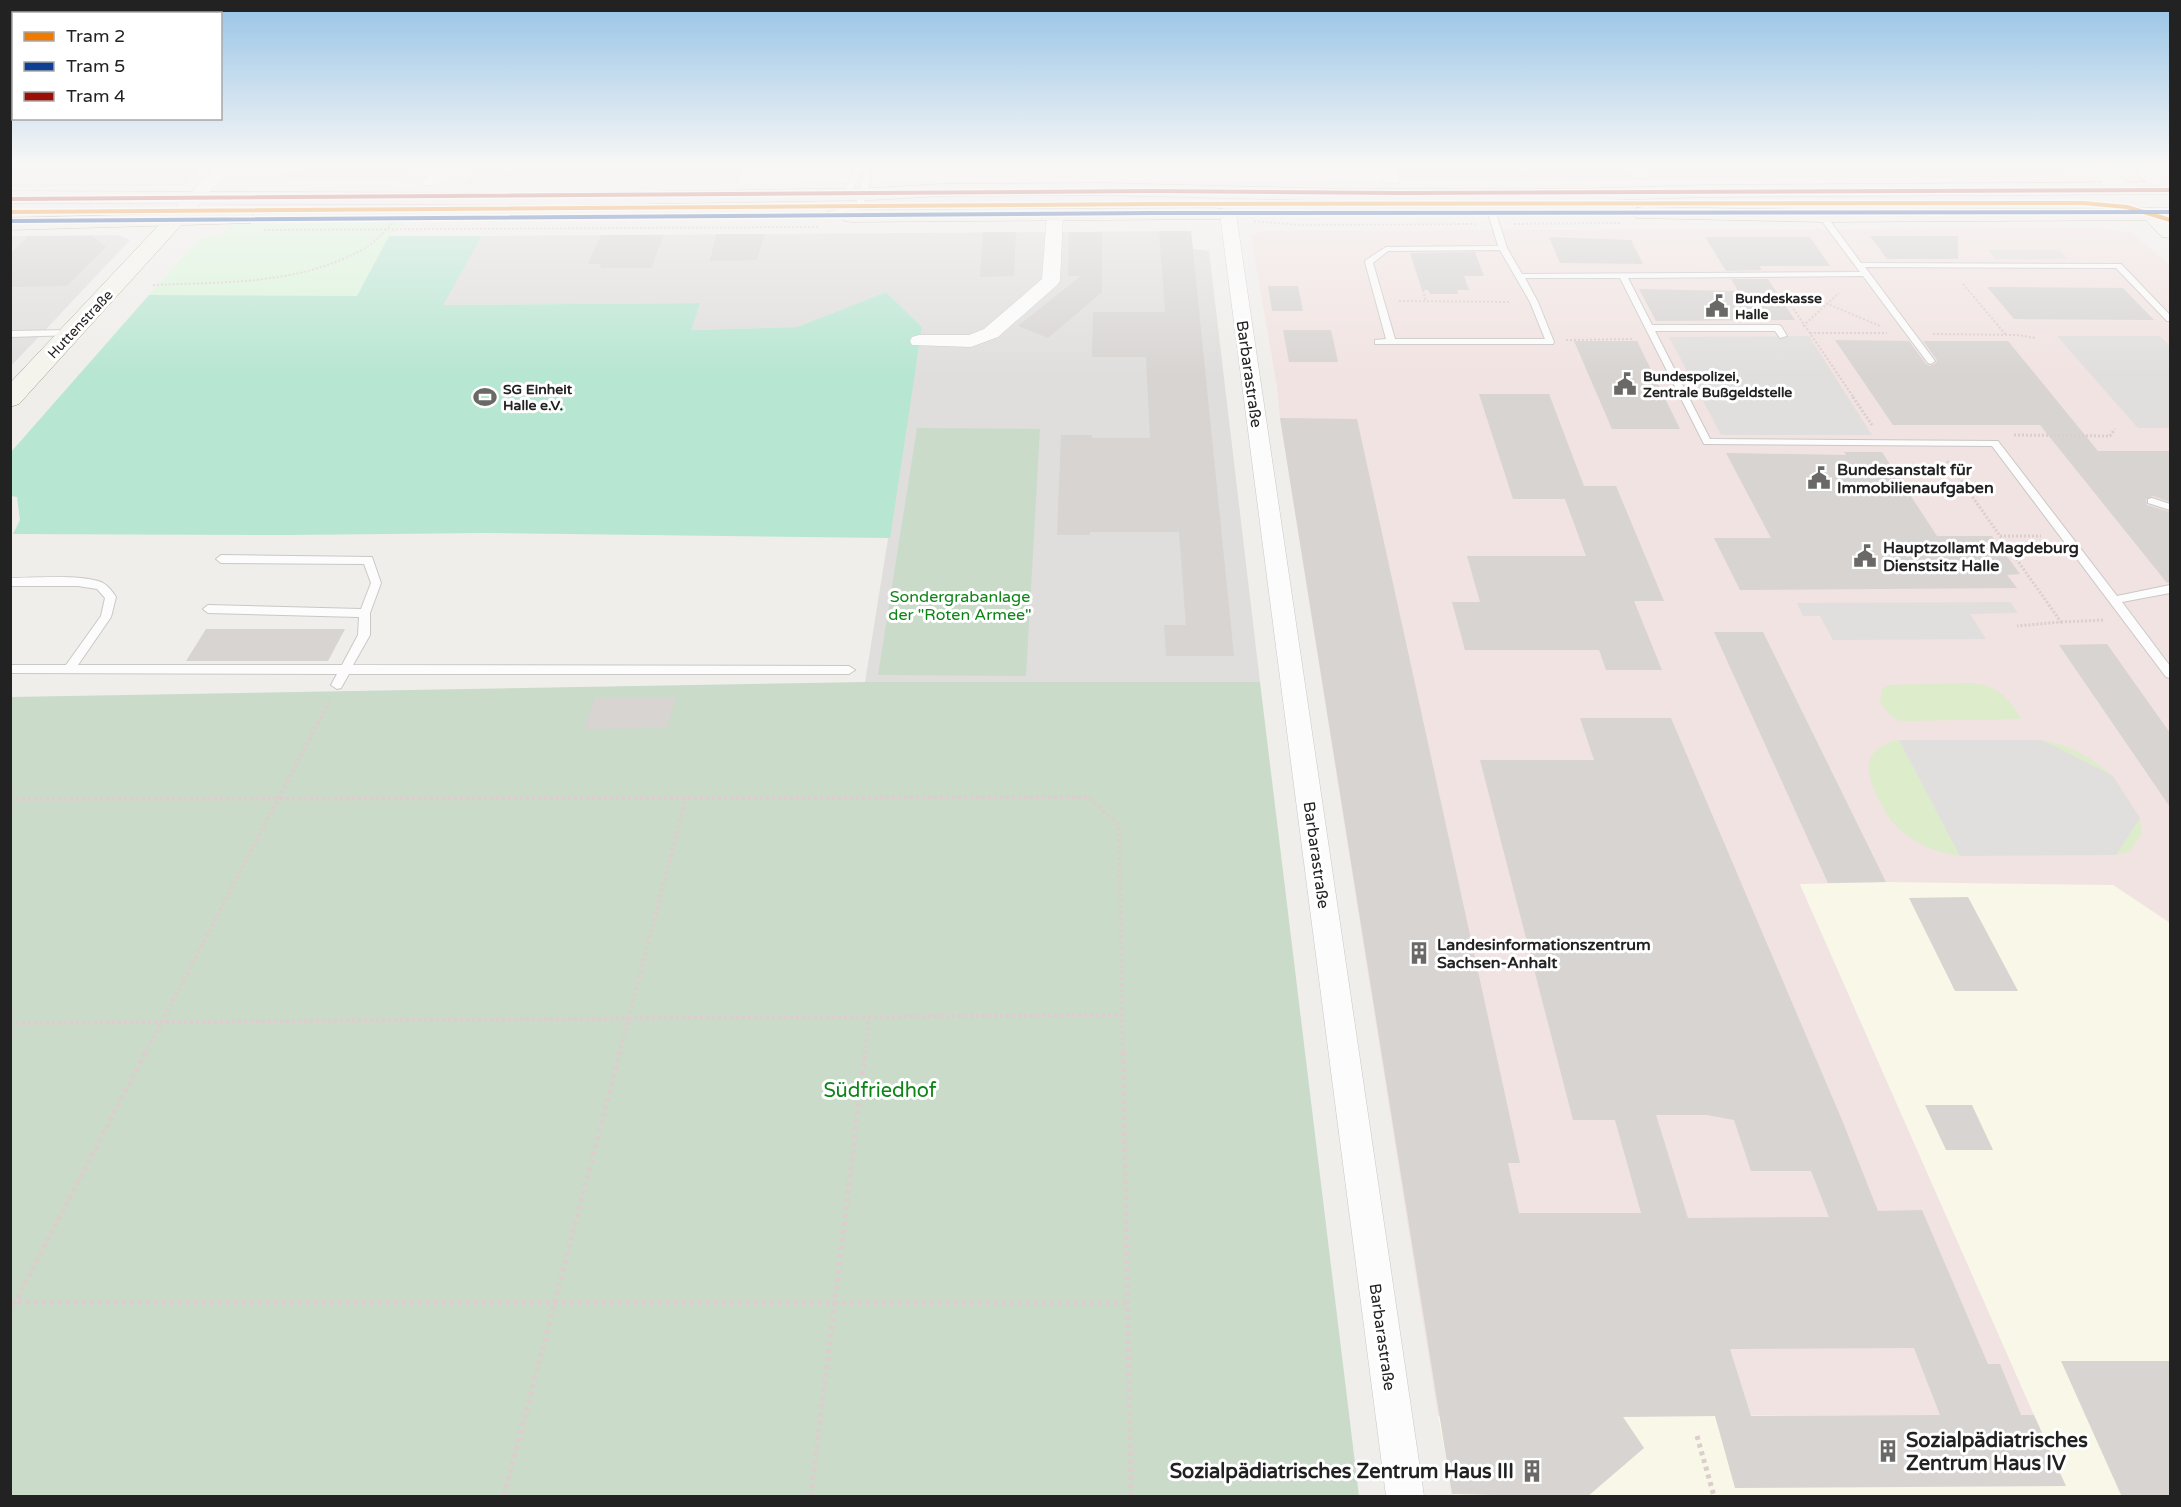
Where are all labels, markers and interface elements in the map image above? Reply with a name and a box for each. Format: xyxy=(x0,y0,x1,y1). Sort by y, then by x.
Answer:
legend xyxy=(12,12,222,120)
text: Tram 2 xyxy=(66,25,125,47)
text: Tram 5 xyxy=(66,55,125,77)
text: Tram 4 xyxy=(66,85,125,107)
street label: Huttenstraße xyxy=(44,286,117,362)
place label: Bundeskasse Halle xyxy=(1735,290,1822,323)
public building icon: Bundeskasse Halle xyxy=(1704,293,1730,319)
street label: Barbarastraße xyxy=(1232,319,1266,429)
place label: Bundespolizei, Zentrale Bußgeldstelle xyxy=(1643,368,1792,401)
public building icon: Bundespolizei, Zentrale Bußgeldstelle xyxy=(1612,371,1638,397)
place label: SG Einheit Halle e.V. xyxy=(503,381,573,414)
sports icon: SG Einheit Halle e.V. xyxy=(472,384,498,410)
place label: Bundesanstalt für Immobilienaufgaben xyxy=(1837,460,1994,498)
public building icon: Bundesanstalt für Immobilienaufgaben xyxy=(1806,465,1832,491)
place label: Hauptzollamt Magdeburg Dienstsitz Halle xyxy=(1883,538,2079,576)
public building icon: Hauptzollamt Magdeburg Dienstsitz Halle xyxy=(1852,543,1878,569)
park label: Sondergrabanlage der "Roten Armee" xyxy=(888,587,1032,625)
street label: Barbarastraße xyxy=(1299,800,1333,910)
place label: Landesinformationszentrum Sachsen-Anhalt xyxy=(1437,935,1651,973)
building icon: Landesinformationszentrum Sachsen-Anhalt xyxy=(1406,940,1432,966)
park label: Südfriedhof xyxy=(823,1079,937,1103)
street label: Barbarastraße xyxy=(1365,1282,1399,1392)
place label: Sozialpädiatrisches Zentrum Haus IV xyxy=(1906,1429,2088,1476)
building icon: Sozialpädiatrisches Zentrum Haus IV xyxy=(1875,1438,1901,1464)
building icon: Sozialpädiatrisches Zentrum Haus III xyxy=(1519,1458,1545,1484)
place label: Sozialpädiatrisches Zentrum Haus III xyxy=(1170,1460,1514,1484)

